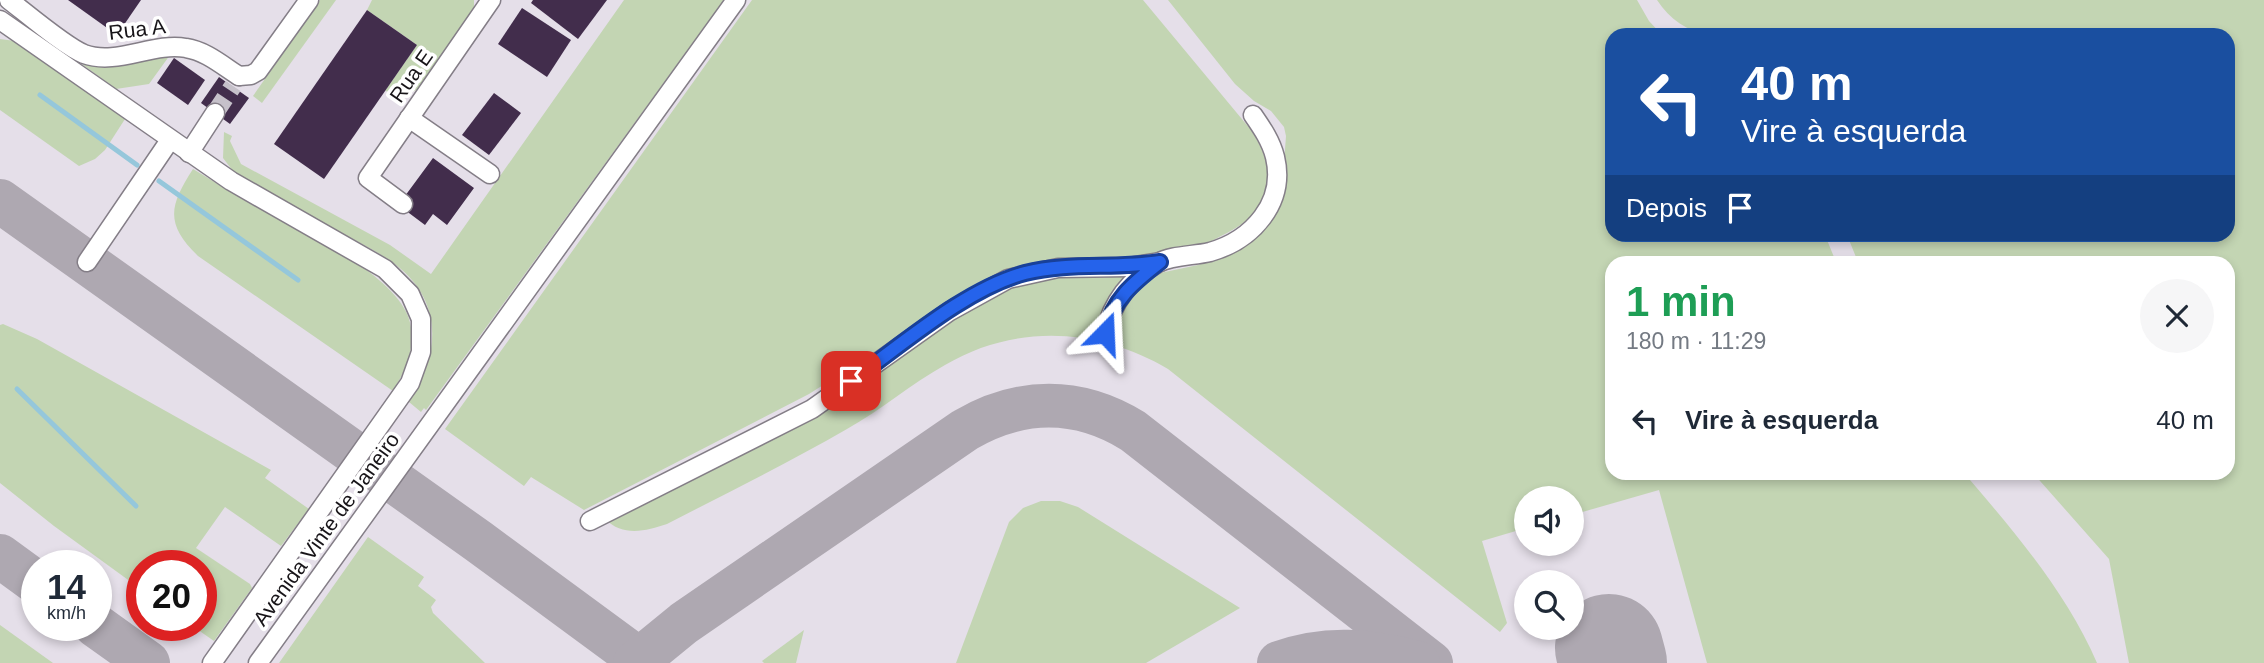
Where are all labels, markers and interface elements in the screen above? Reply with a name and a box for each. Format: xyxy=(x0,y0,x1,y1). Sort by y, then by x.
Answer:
street label: Rua A xyxy=(107,14,167,44)
street label: Rua E xyxy=(385,45,437,107)
icon: left xyxy=(1626,56,1717,147)
text: 40 m xyxy=(1741,56,1853,110)
text: Vire à esquerda xyxy=(1741,113,1966,149)
icon: arrive xyxy=(1721,189,1759,227)
text: Depois xyxy=(1626,193,1707,223)
text: 1 min xyxy=(1626,278,1736,325)
button: close xyxy=(2140,279,2214,353)
position arrow xyxy=(1068,296,1142,370)
text: 180 m · 11:29 xyxy=(1626,328,1766,354)
pin xyxy=(821,351,881,411)
icon: arrive xyxy=(832,362,870,400)
icon: left xyxy=(1626,402,1664,440)
text: Vire à esquerda xyxy=(1685,405,1878,435)
text: 40 m xyxy=(2156,405,2214,435)
street label: Avenida Vinte de Janeiro xyxy=(248,428,404,630)
map controls xyxy=(1514,486,1584,640)
button: sound xyxy=(1514,486,1584,556)
speed limit sign: 20 xyxy=(126,550,217,641)
text: 14 xyxy=(47,567,86,606)
button: search xyxy=(1514,570,1584,640)
text: km/h xyxy=(47,603,86,623)

